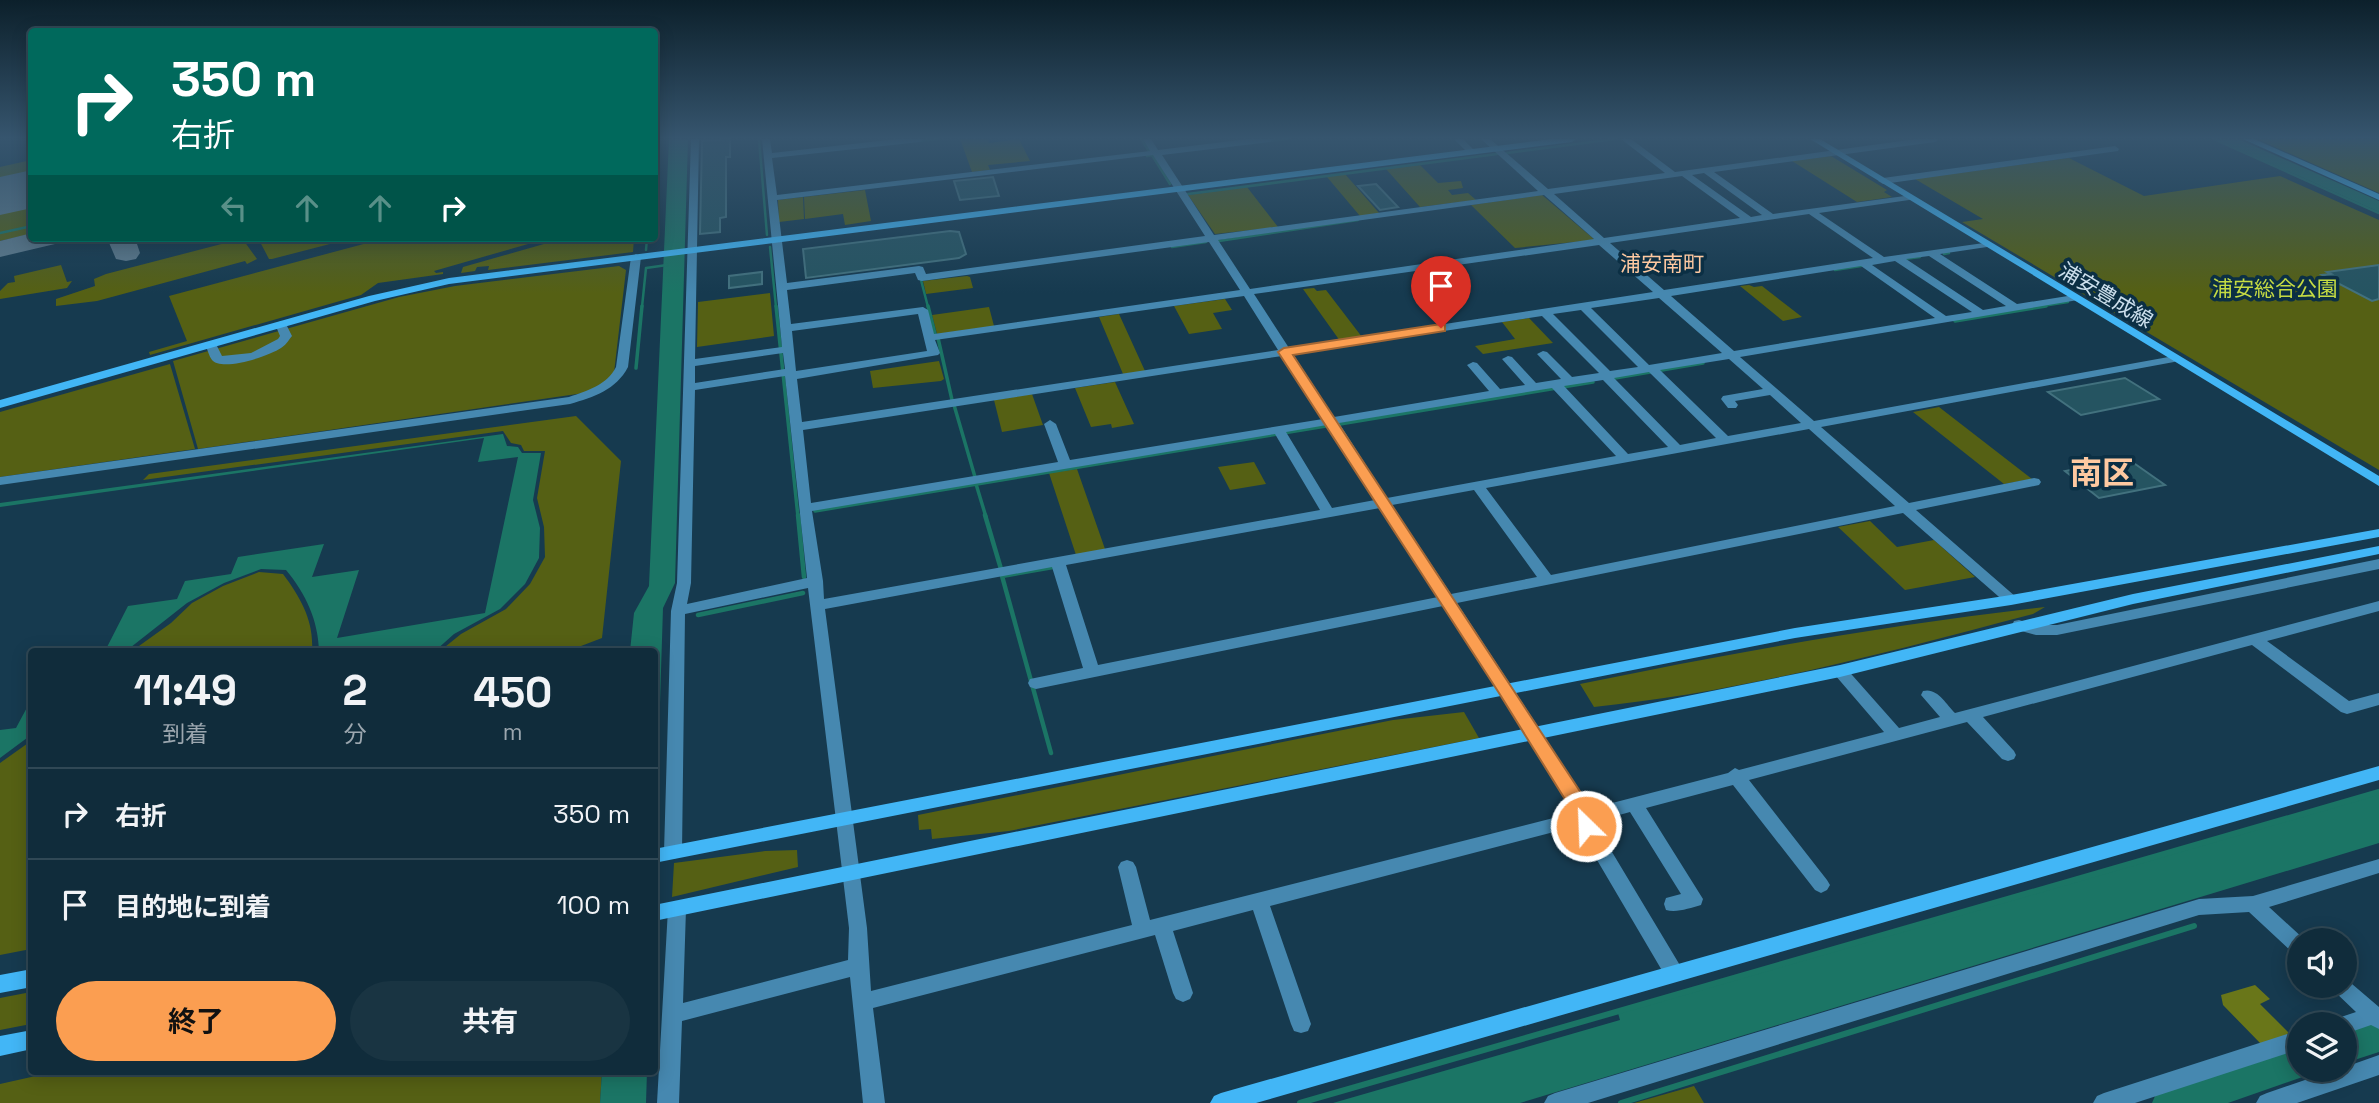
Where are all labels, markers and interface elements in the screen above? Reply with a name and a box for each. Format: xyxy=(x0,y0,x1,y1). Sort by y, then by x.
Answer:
text: 350 m xyxy=(171,48,316,110)
icon: right xyxy=(56,56,147,147)
text: 右折 xyxy=(171,115,235,155)
icon: left xyxy=(215,189,253,227)
icon: ahead xyxy=(288,189,326,227)
icon: ahead xyxy=(361,189,399,227)
icon: right xyxy=(434,189,472,227)
district label: 浦安南町 xyxy=(1620,250,1704,277)
pin xyxy=(1411,256,1471,328)
street label: 浦安豊成線 xyxy=(2054,256,2158,334)
icon: arrive xyxy=(1422,267,1460,305)
park label: 浦安総合公園 xyxy=(2212,275,2338,302)
district label: 南区 xyxy=(2070,453,2134,493)
text: 11:49 xyxy=(134,664,237,717)
text: 2 xyxy=(343,664,367,717)
text: 450 xyxy=(473,666,552,719)
text: m xyxy=(503,717,523,747)
text: 到着 xyxy=(162,719,208,749)
text: 分 xyxy=(344,719,367,749)
position arrow xyxy=(1549,789,1623,863)
icon: right xyxy=(56,795,94,833)
text: 350 m xyxy=(553,797,630,831)
text: 右折 xyxy=(115,799,167,833)
icon: arrive xyxy=(56,886,94,924)
text: 100 m xyxy=(557,888,630,922)
text: 目的地に到着 xyxy=(115,890,271,924)
map controls xyxy=(2287,928,2357,1082)
button: sound xyxy=(2287,928,2357,998)
button: 終了 xyxy=(56,981,336,1061)
button: 共有 xyxy=(350,981,630,1061)
button: layers xyxy=(2287,1012,2357,1082)

